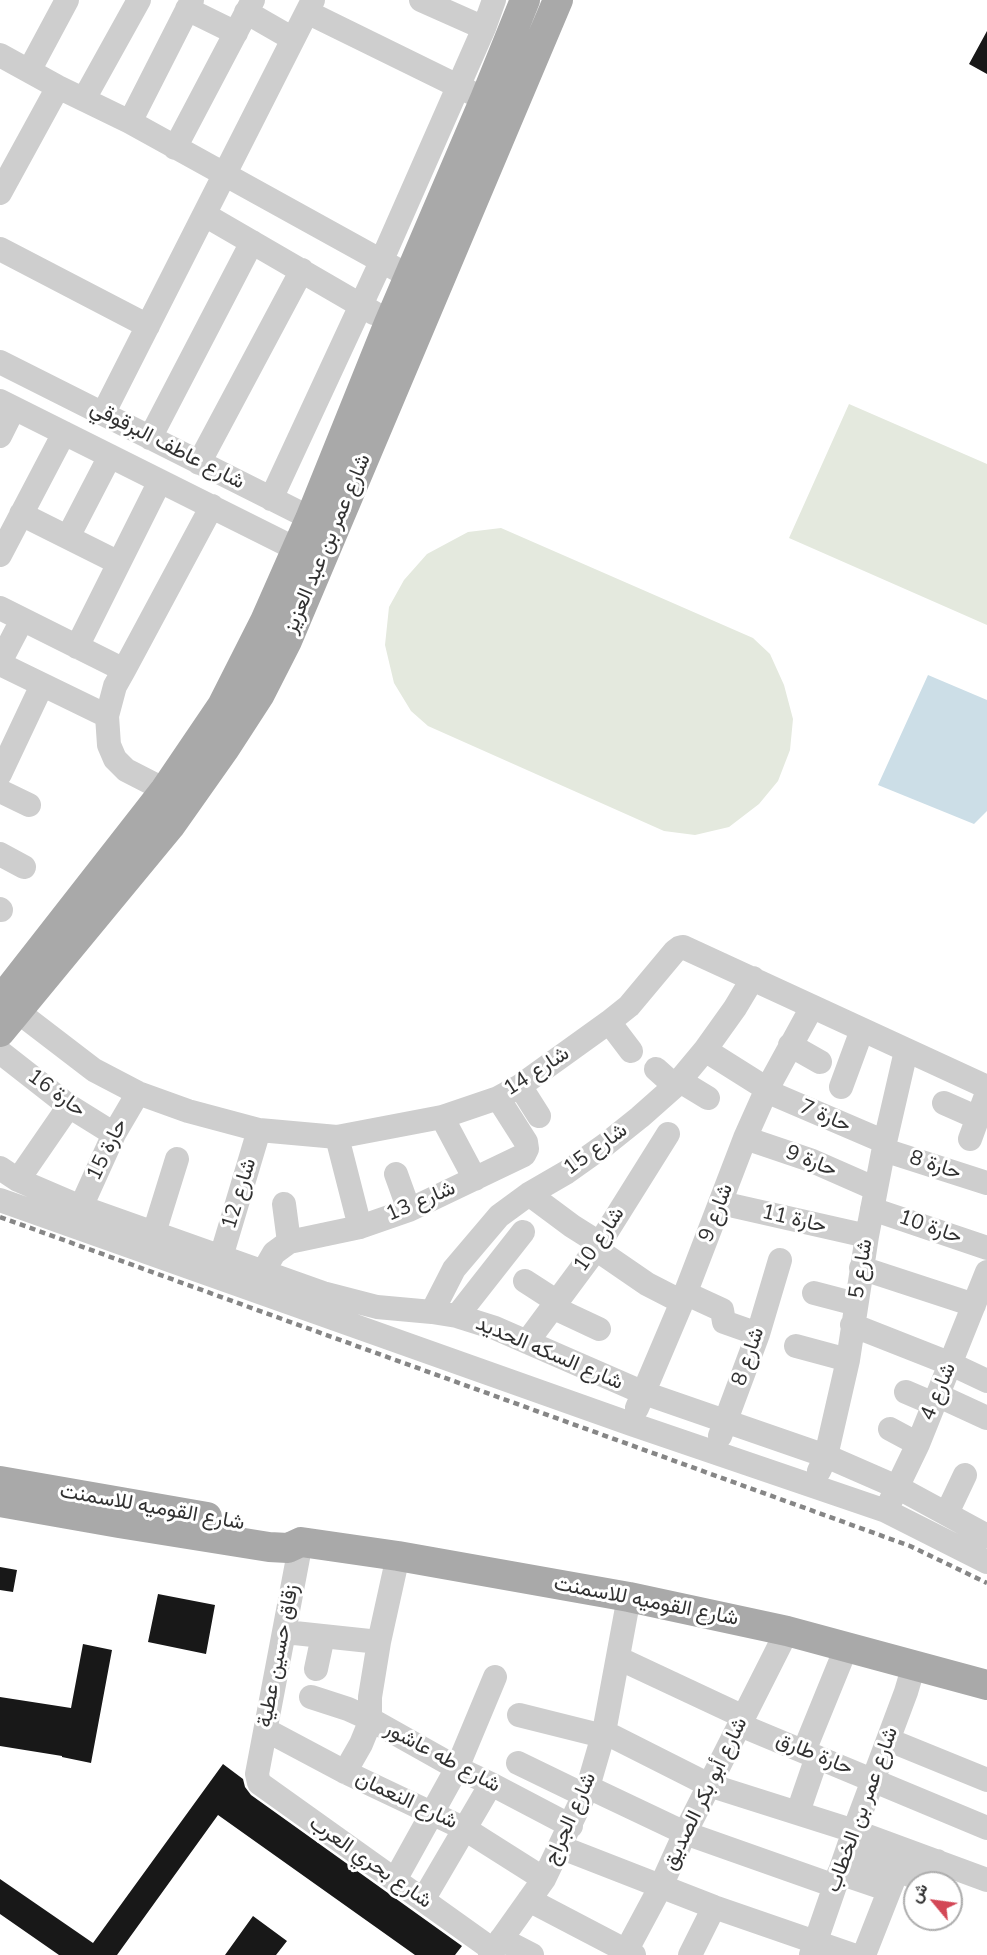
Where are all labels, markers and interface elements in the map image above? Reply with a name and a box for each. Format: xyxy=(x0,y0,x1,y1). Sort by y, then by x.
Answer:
street label: شارع عاطف البرقوقي xyxy=(86,396,248,496)
street label: شارع عمر بن عبد العزيز xyxy=(279,451,377,637)
street label: شارع 14 xyxy=(500,1042,574,1102)
street label: حارة 16 xyxy=(22,1065,90,1123)
street label: حارة 7 xyxy=(796,1095,854,1139)
street label: حارة 15 xyxy=(82,1115,134,1185)
street label: شارع 15 xyxy=(559,1118,633,1182)
street label: حارة 9 xyxy=(782,1141,840,1183)
street label: حارة 8 xyxy=(906,1146,964,1186)
street label: شارع 12 xyxy=(217,1155,263,1233)
street label: شارع 13 xyxy=(383,1176,459,1228)
street label: شارع 9 xyxy=(694,1180,740,1246)
street label: حارة 11 xyxy=(759,1200,829,1240)
street label: شارع 10 xyxy=(569,1203,631,1277)
street label: حارة 10 xyxy=(895,1205,965,1251)
street label: شارع 5 xyxy=(845,1237,879,1301)
street label: شارع السكه الحديد xyxy=(472,1312,626,1396)
street label: شارع 8 xyxy=(727,1324,771,1390)
street label: شارع 4 xyxy=(916,1359,962,1425)
street label: شارع القوميه للاسمنت xyxy=(58,1479,246,1537)
street label: شارع القوميه للاسمنت xyxy=(552,1572,740,1632)
street label: زقاق حسين عطية xyxy=(253,1582,305,1730)
street label: شارع أبو بكر الصديق xyxy=(658,1714,754,1874)
street label: شارع طه عاشور xyxy=(380,1717,504,1799)
street label: شارع عمر بن الخطاب xyxy=(821,1724,905,1896)
street label: حارة طارق xyxy=(772,1728,856,1782)
street label: شارع النعمان xyxy=(351,1766,461,1836)
street label: شارع الجراج xyxy=(539,1769,603,1869)
street label: شارع بحري العرب xyxy=(304,1811,436,1915)
north arrow xyxy=(903,1871,963,1931)
text: ش xyxy=(905,1880,933,1907)

